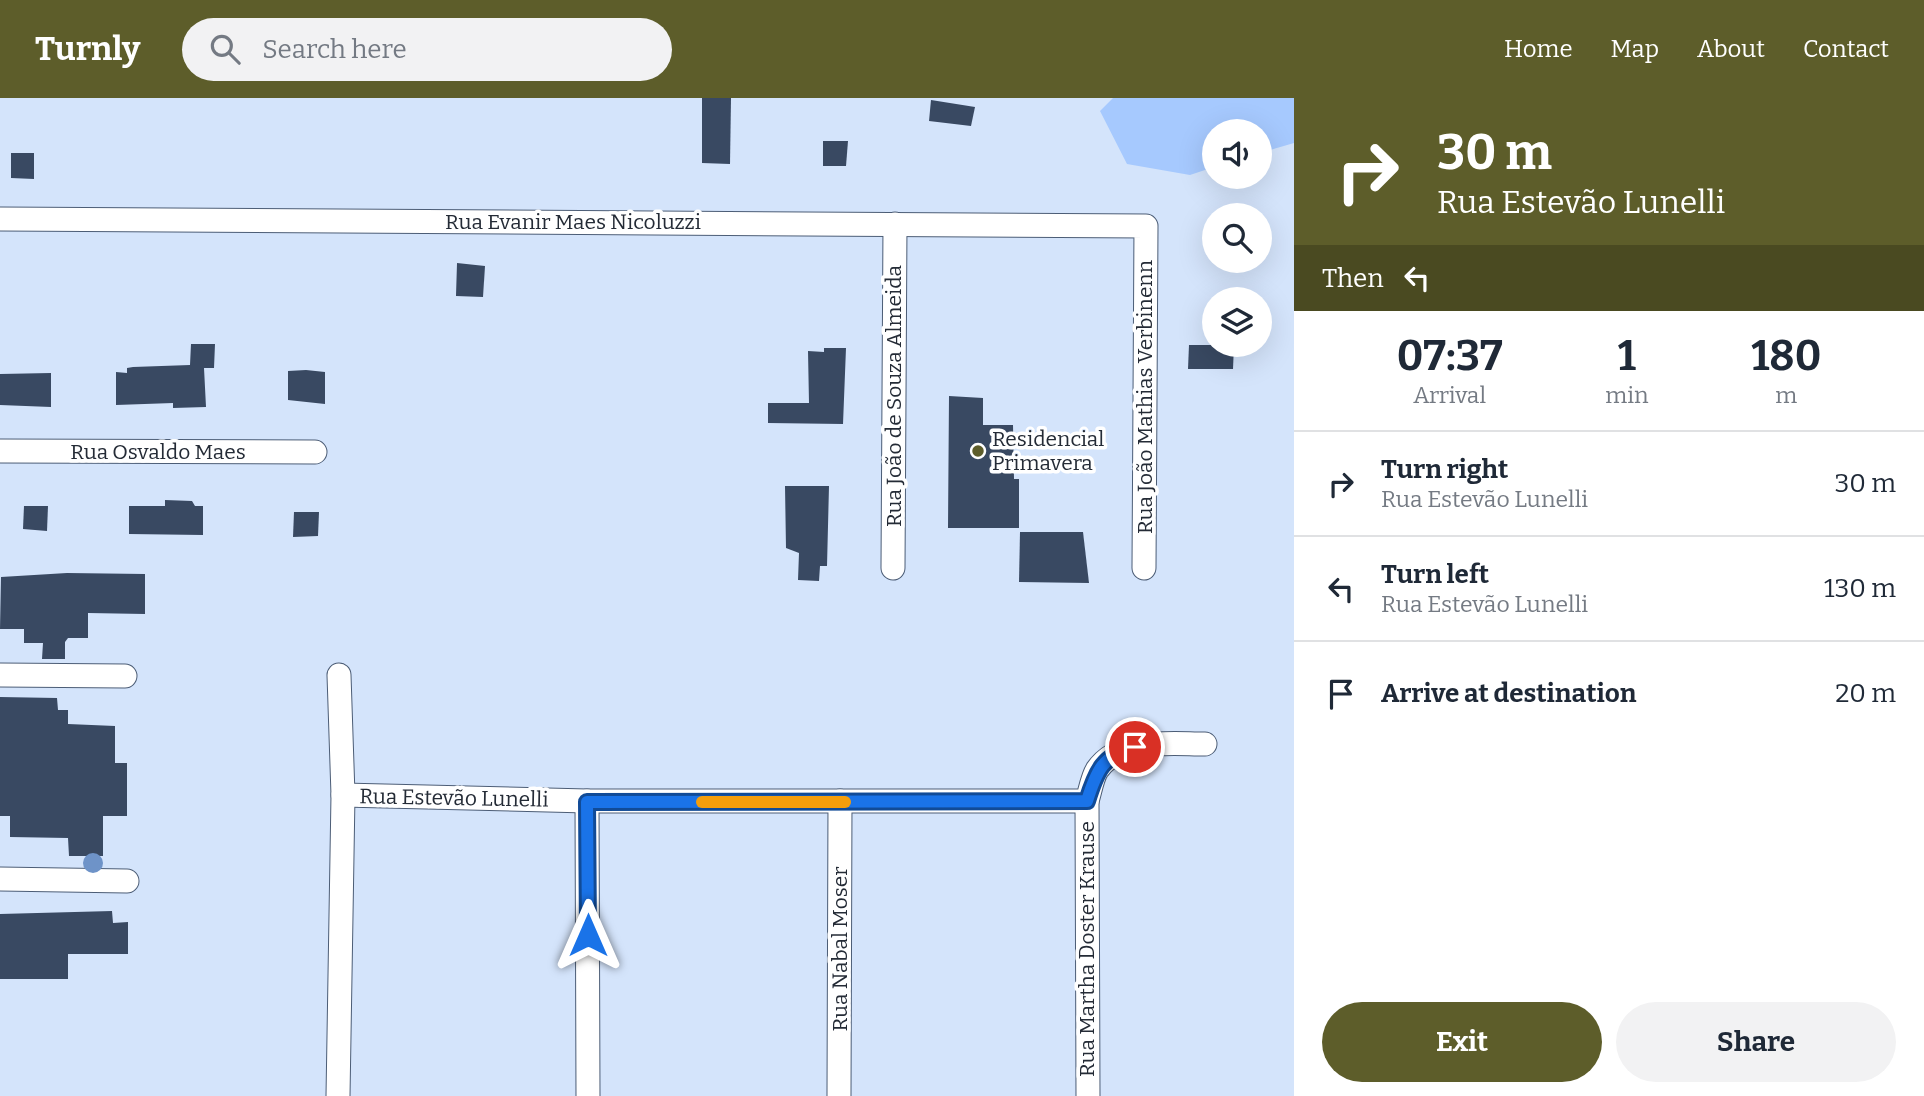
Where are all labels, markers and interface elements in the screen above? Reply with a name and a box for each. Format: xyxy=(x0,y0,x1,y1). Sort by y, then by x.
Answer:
search box xyxy=(182,18,672,81)
text: Turnly xyxy=(35,29,140,69)
icon: search xyxy=(206,30,244,68)
text: Search here xyxy=(262,34,407,65)
text: Home xyxy=(1504,35,1573,63)
text: Map xyxy=(1611,35,1659,63)
text: About xyxy=(1697,35,1765,63)
text: Contact xyxy=(1803,35,1889,63)
map controls xyxy=(1202,119,1272,357)
button: sound xyxy=(1202,119,1272,189)
text: 30 m xyxy=(1437,123,1552,182)
icon: right xyxy=(1322,126,1413,217)
text: Rua Estevão Lunelli xyxy=(1437,183,1725,221)
button: search xyxy=(1202,203,1272,273)
street label: Rua Evanir Maes Nicoluzzi xyxy=(445,209,701,235)
icon: left xyxy=(1398,259,1436,297)
street label: Rua João Mathias Verbinenn xyxy=(1132,260,1158,534)
text: Then xyxy=(1322,263,1384,294)
street label: Rua João de Souza Almeida xyxy=(881,265,907,527)
button: layers xyxy=(1202,287,1272,357)
text: 07:37 xyxy=(1397,331,1503,381)
text: 1 xyxy=(1618,331,1636,381)
text: 180 xyxy=(1751,331,1821,381)
text: Arrival xyxy=(1413,381,1486,409)
text: min xyxy=(1605,381,1649,409)
text: m xyxy=(1775,381,1797,409)
place label: Residencial Primavera xyxy=(992,426,1104,476)
street label: Rua Osvaldo Maes xyxy=(70,439,246,465)
marker: Residencial Primavera xyxy=(970,443,986,459)
text: Turn right xyxy=(1381,454,1508,485)
icon: right xyxy=(1322,465,1360,503)
text: 30 m xyxy=(1835,468,1896,499)
text: Rua Estevão Lunelli xyxy=(1381,485,1588,513)
text: Turn left xyxy=(1381,559,1489,590)
icon: left xyxy=(1322,570,1360,608)
text: 130 m xyxy=(1824,573,1896,604)
text: Rua Estevão Lunelli xyxy=(1381,590,1588,618)
icon: arrive xyxy=(1322,675,1360,713)
text: Arrive at destination xyxy=(1381,678,1636,709)
text: 20 m xyxy=(1835,678,1896,709)
pin xyxy=(1105,717,1165,777)
icon: arrive xyxy=(1116,728,1154,766)
street label: Rua Estevão Lunelli xyxy=(359,783,549,813)
street label: Rua Martha Doster Krause xyxy=(1074,821,1100,1077)
street label: Rua Nabal Moser xyxy=(827,866,853,1032)
position arrow xyxy=(551,898,625,972)
button: Exit xyxy=(1322,1002,1602,1082)
button: Share xyxy=(1616,1002,1896,1082)

